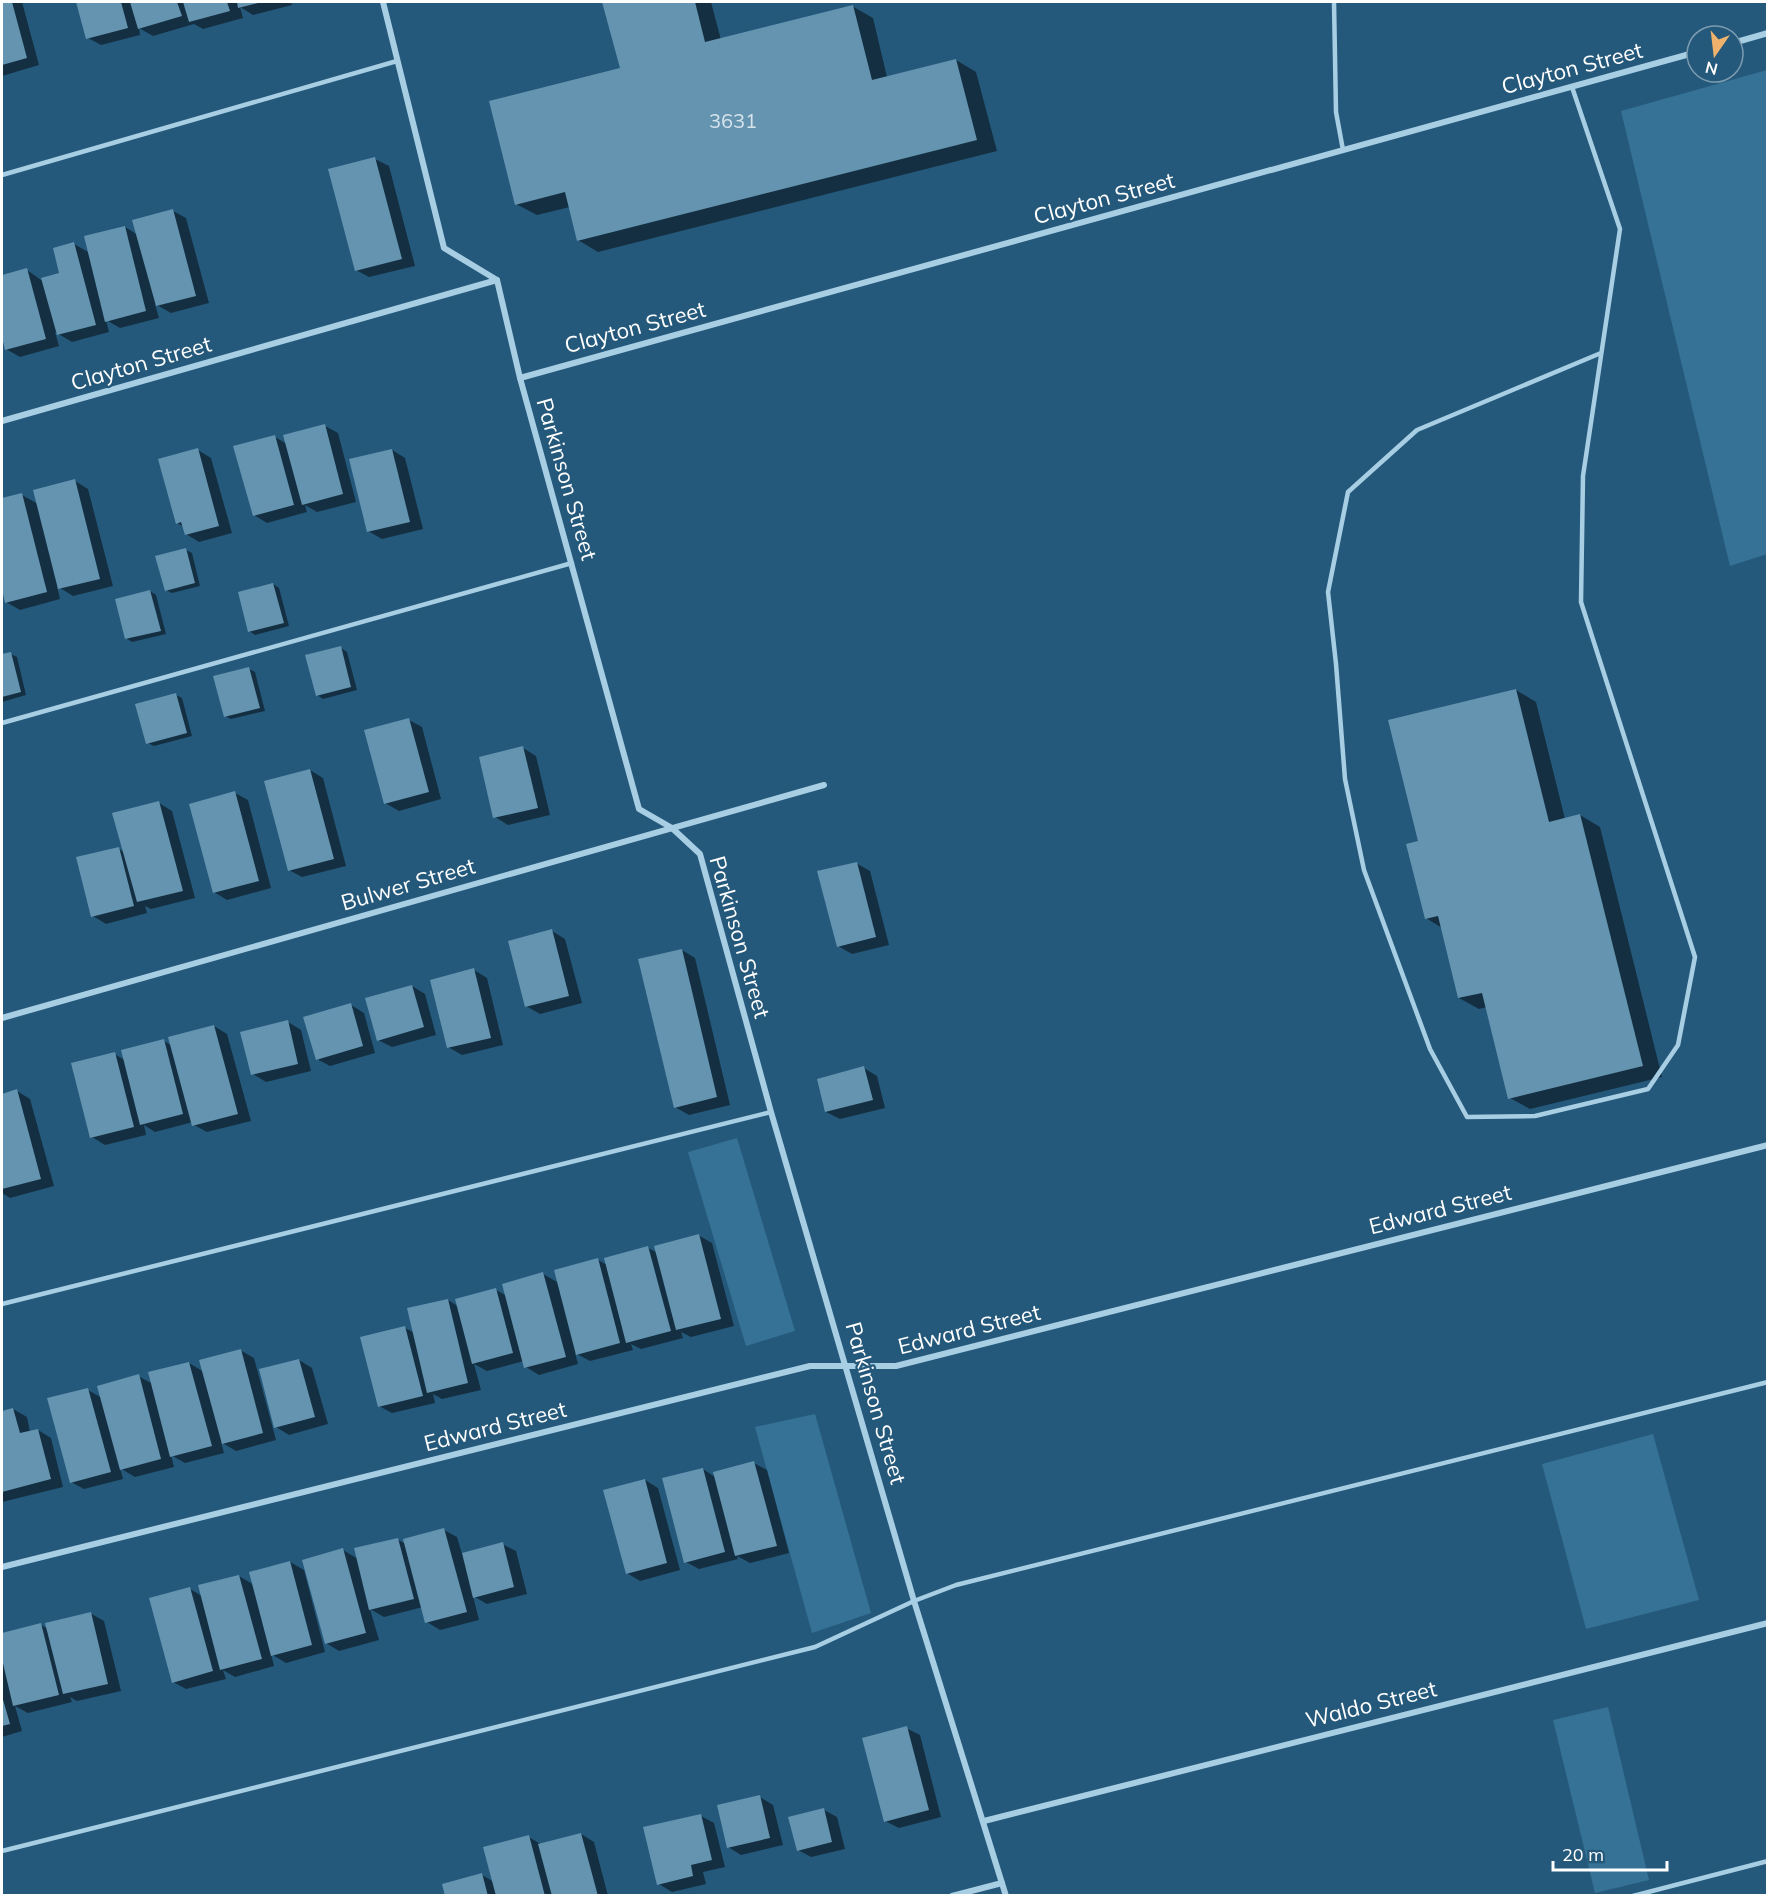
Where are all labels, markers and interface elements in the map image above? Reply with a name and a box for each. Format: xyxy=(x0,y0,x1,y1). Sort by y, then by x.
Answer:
north arrow xyxy=(1685,24,1745,84)
street label: Clayton Street xyxy=(1498,36,1646,100)
text: N xyxy=(1703,57,1720,80)
house number: 3631 xyxy=(709,108,757,133)
street label: Clayton Street xyxy=(1030,166,1178,230)
street label: Clayton Street xyxy=(561,295,709,359)
street label: Clayton Street xyxy=(68,329,215,396)
street label: Parkinson Street xyxy=(530,395,604,564)
street label: Bulwer Street xyxy=(338,851,479,917)
street label: Parkinson Street xyxy=(703,853,777,1022)
street label: Edward Street xyxy=(1366,1178,1514,1240)
street label: Edward Street xyxy=(895,1298,1043,1360)
street label: Parkinson Street xyxy=(839,1319,913,1488)
street label: Edward Street xyxy=(421,1395,569,1457)
street label: Waldo Street xyxy=(1303,1674,1440,1734)
scale bar xyxy=(1553,1834,1667,1872)
text: 20 m xyxy=(1562,1843,1604,1866)

